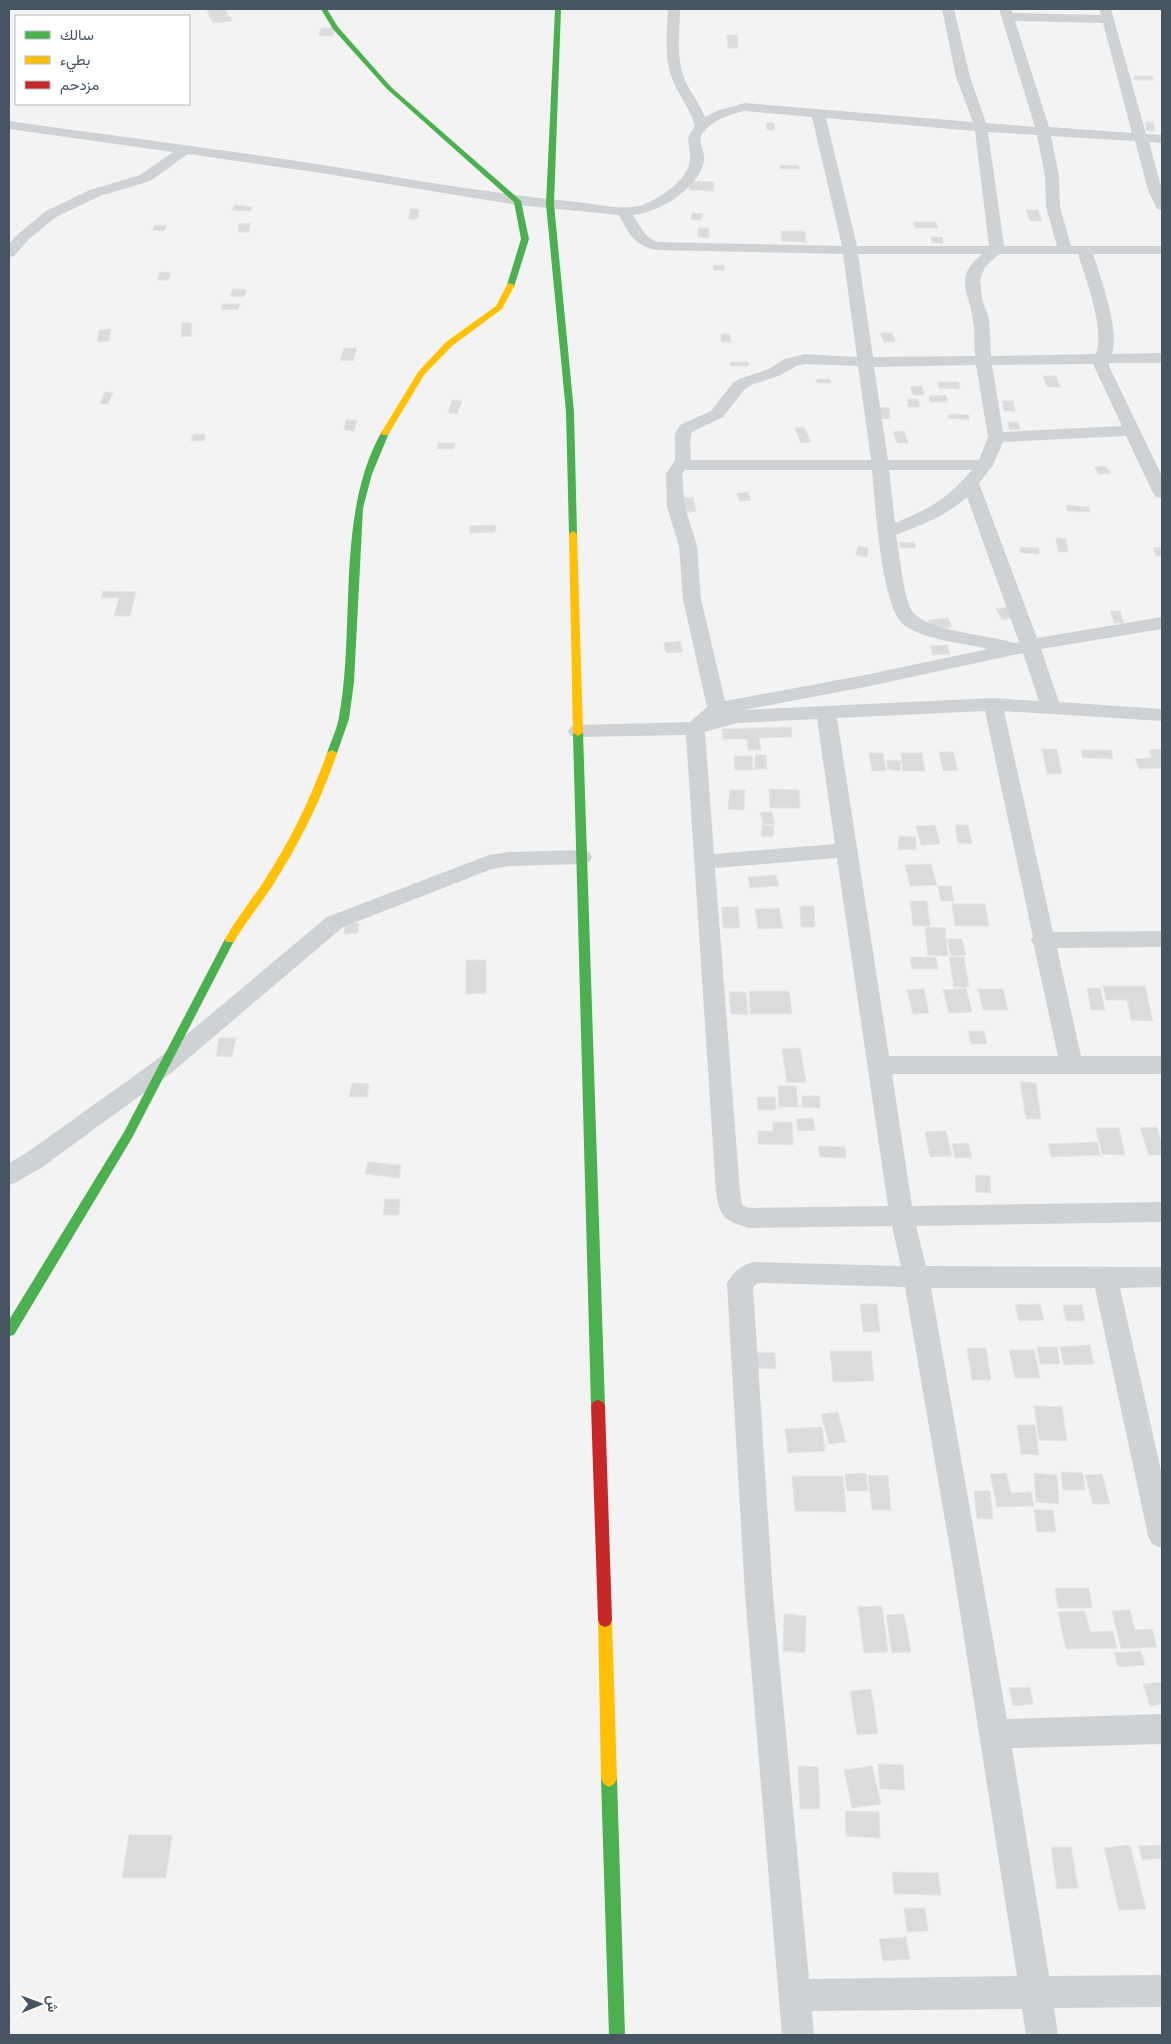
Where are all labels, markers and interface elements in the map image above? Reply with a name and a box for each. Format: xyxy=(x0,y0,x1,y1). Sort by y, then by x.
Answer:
legend xyxy=(15,15,190,105)
text: سالك xyxy=(60,24,94,45)
text: بطيء xyxy=(60,49,90,73)
text: مزدحم xyxy=(60,74,99,95)
north arrow xyxy=(15,1979,65,2029)
text: ش xyxy=(44,1995,62,2013)

